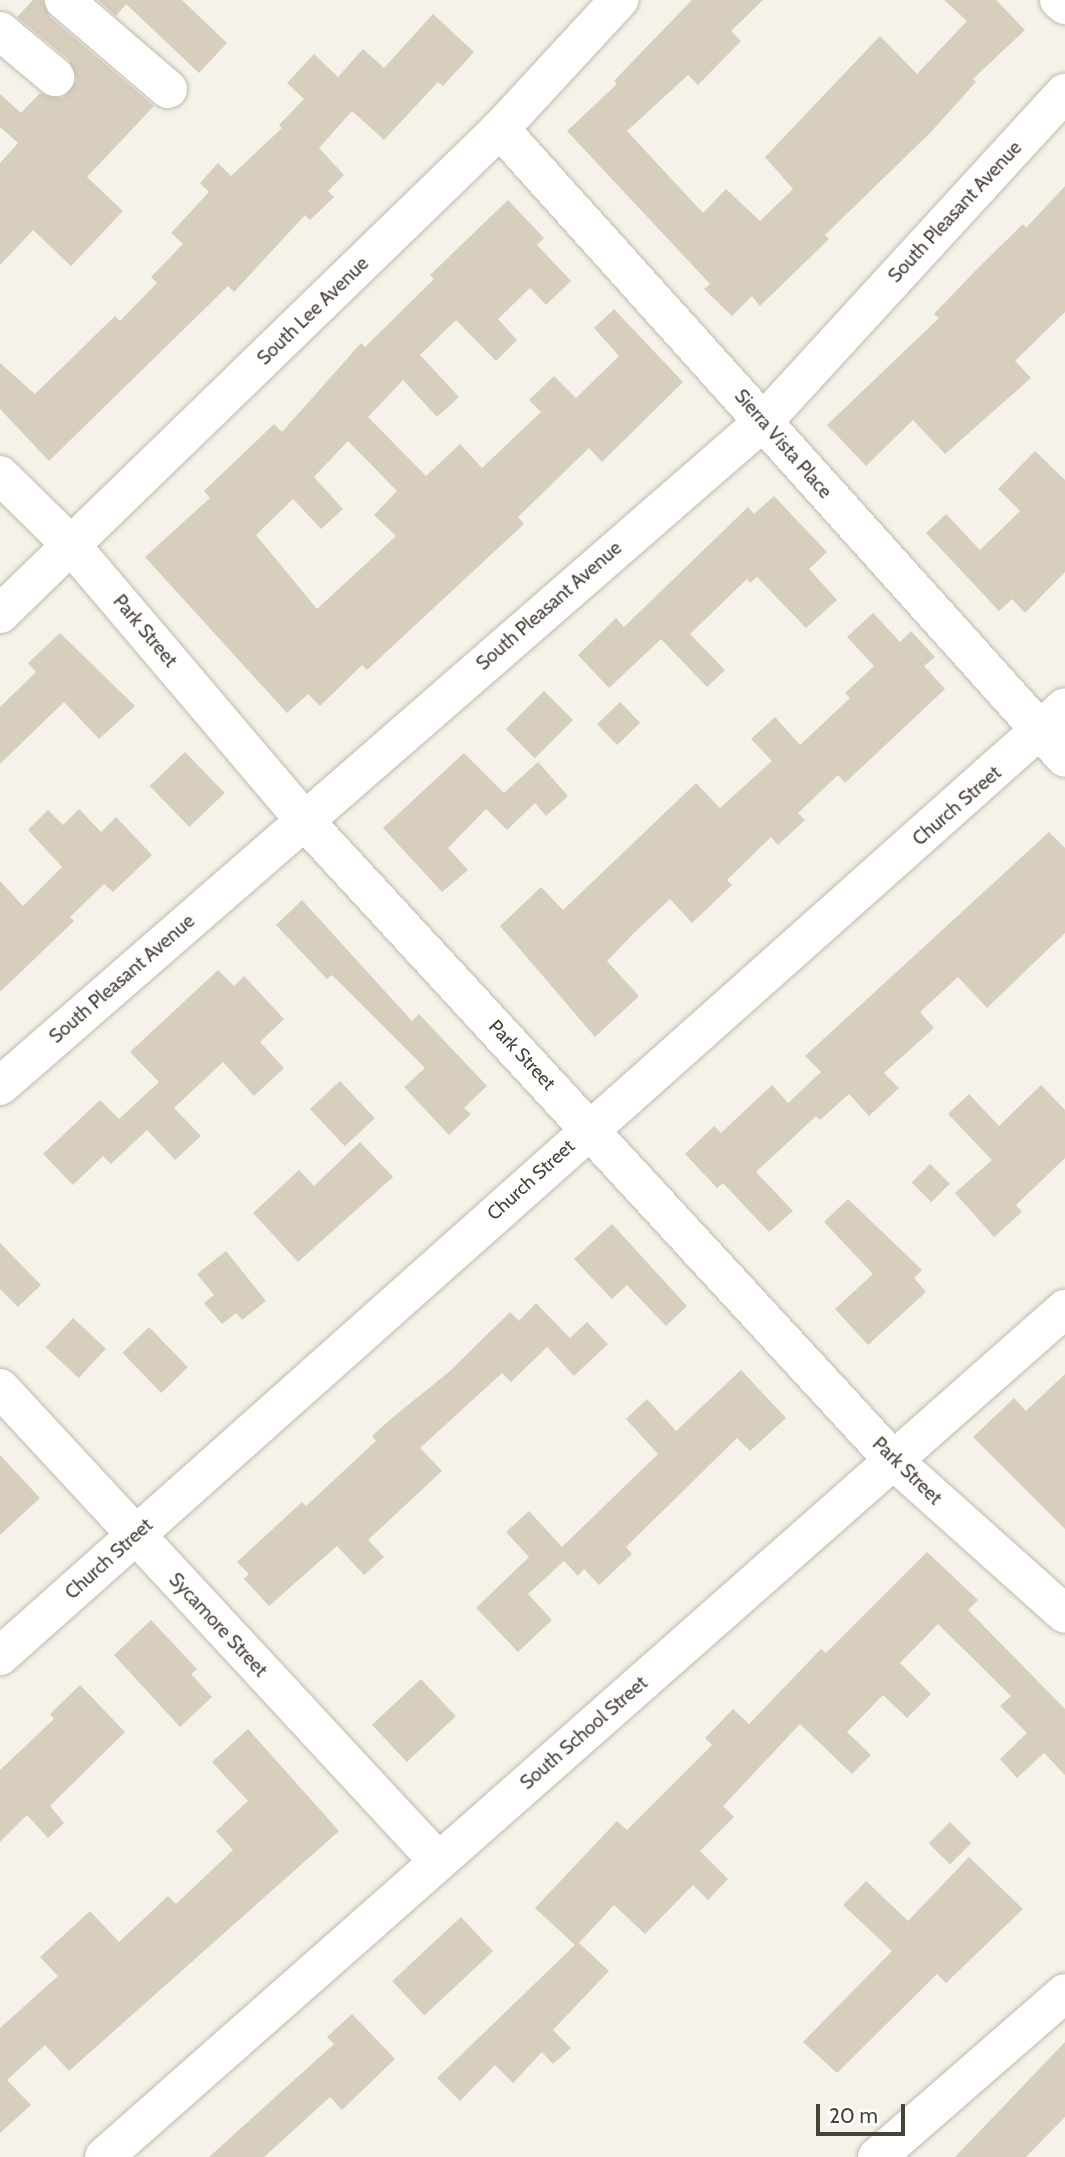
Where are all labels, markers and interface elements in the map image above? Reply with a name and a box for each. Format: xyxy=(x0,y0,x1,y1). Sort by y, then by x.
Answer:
street label: South Pleasant Avenue xyxy=(884,137,1026,287)
street label: South Lee Avenue xyxy=(253,252,373,370)
street label: Sierra Vista Place xyxy=(730,385,836,503)
street label: South Pleasant Avenue xyxy=(472,537,626,675)
street label: Park Street xyxy=(108,590,182,672)
street label: Church Street xyxy=(908,761,1006,851)
street label: South Pleasant Avenue xyxy=(45,910,199,1048)
street label: Park Street xyxy=(484,1015,560,1095)
street label: Church Street xyxy=(483,1135,579,1225)
street label: Park Street xyxy=(868,1432,946,1510)
street label: Church Street xyxy=(61,1514,157,1604)
street label: Sycamore Street xyxy=(164,1568,272,1682)
street label: South School Street xyxy=(516,1672,652,1794)
scale bar xyxy=(820,2090,909,2134)
text: 20 m xyxy=(829,2103,878,2128)

